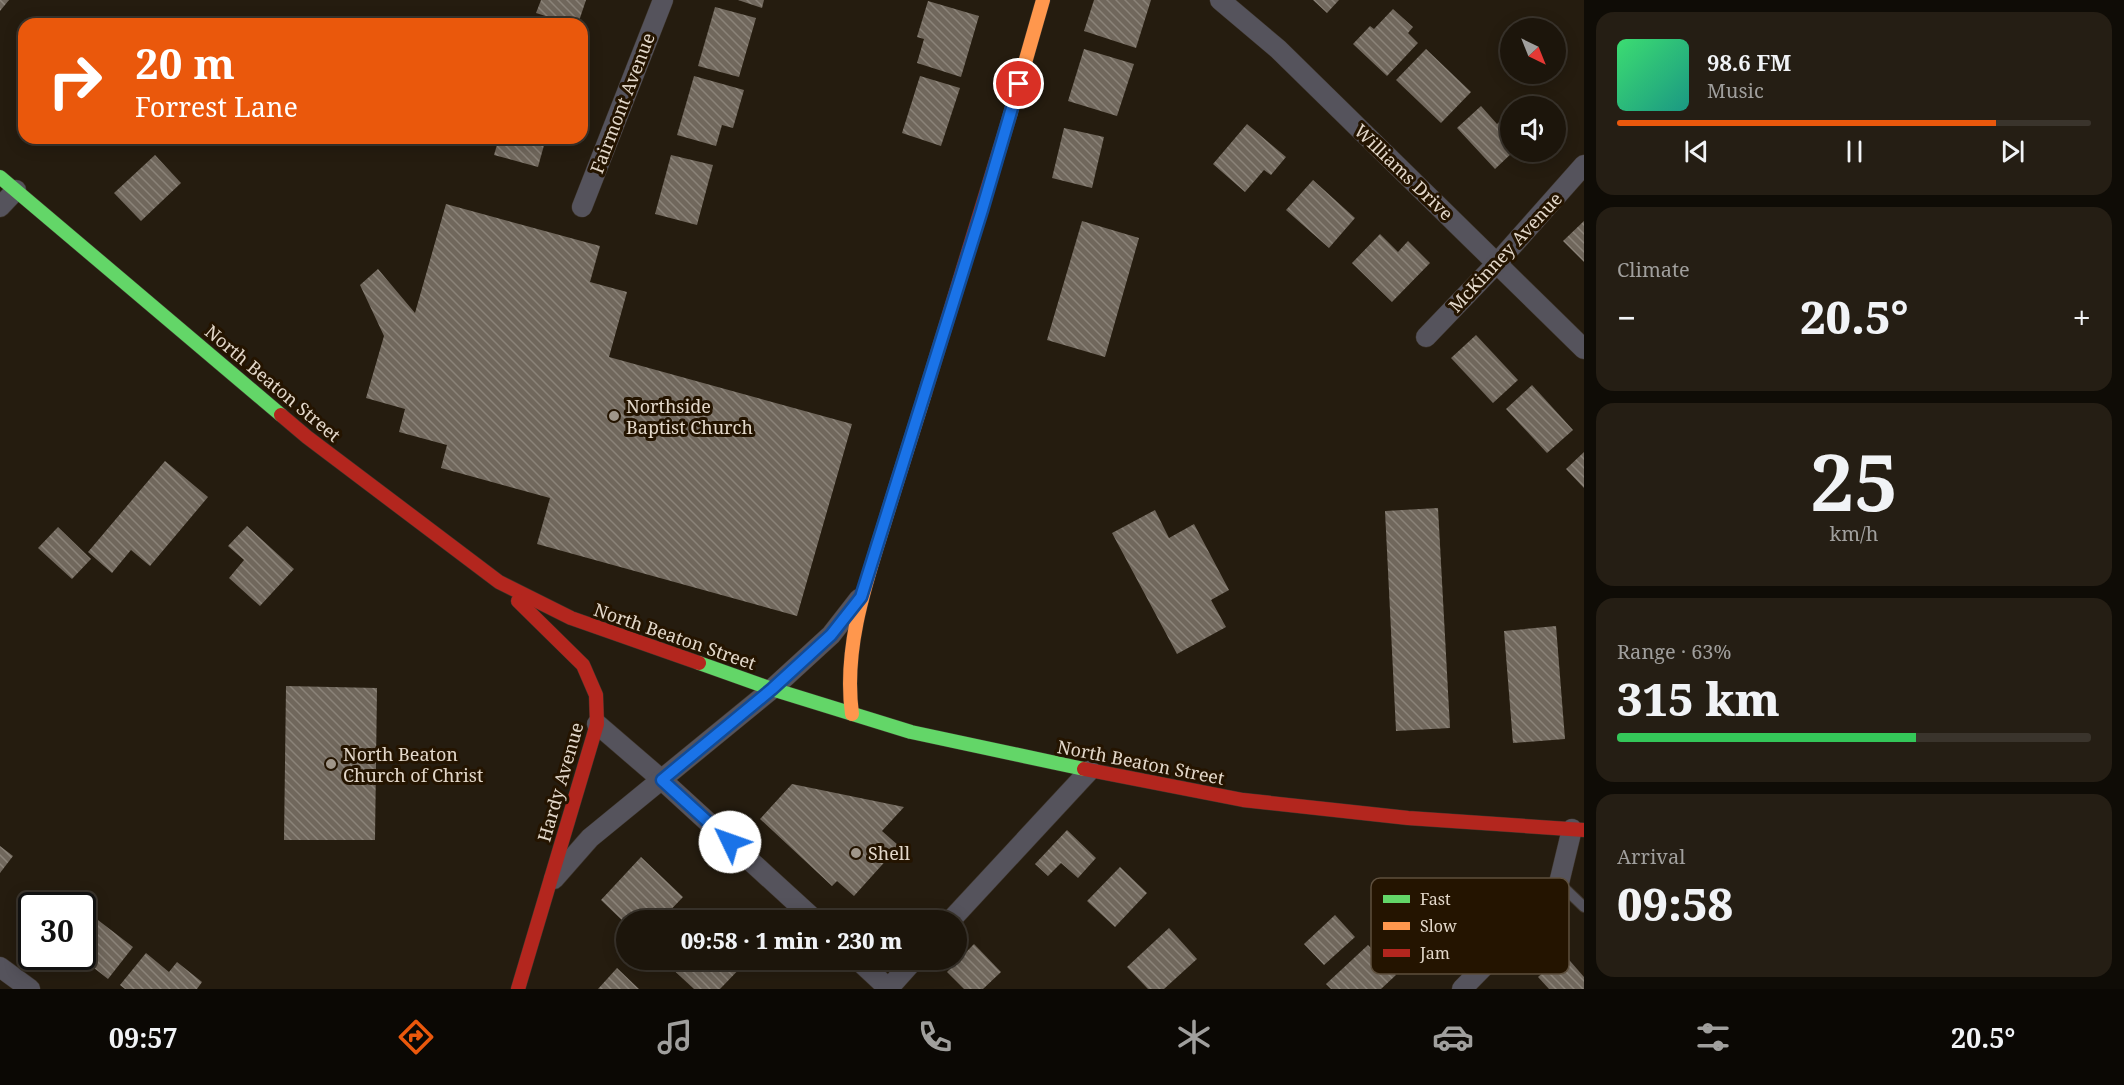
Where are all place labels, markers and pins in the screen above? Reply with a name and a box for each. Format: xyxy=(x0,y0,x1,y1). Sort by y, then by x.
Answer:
pin xyxy=(993,58,1044,109)
place label: Northside Baptist Church xyxy=(626,394,753,439)
marker: Northside Baptist Church xyxy=(607,409,621,423)
place label: North Beaton Church of Christ xyxy=(343,742,483,787)
marker: North Beaton Church of Christ xyxy=(324,757,338,771)
place label: Shell xyxy=(868,841,910,865)
marker: Shell xyxy=(849,846,863,860)

